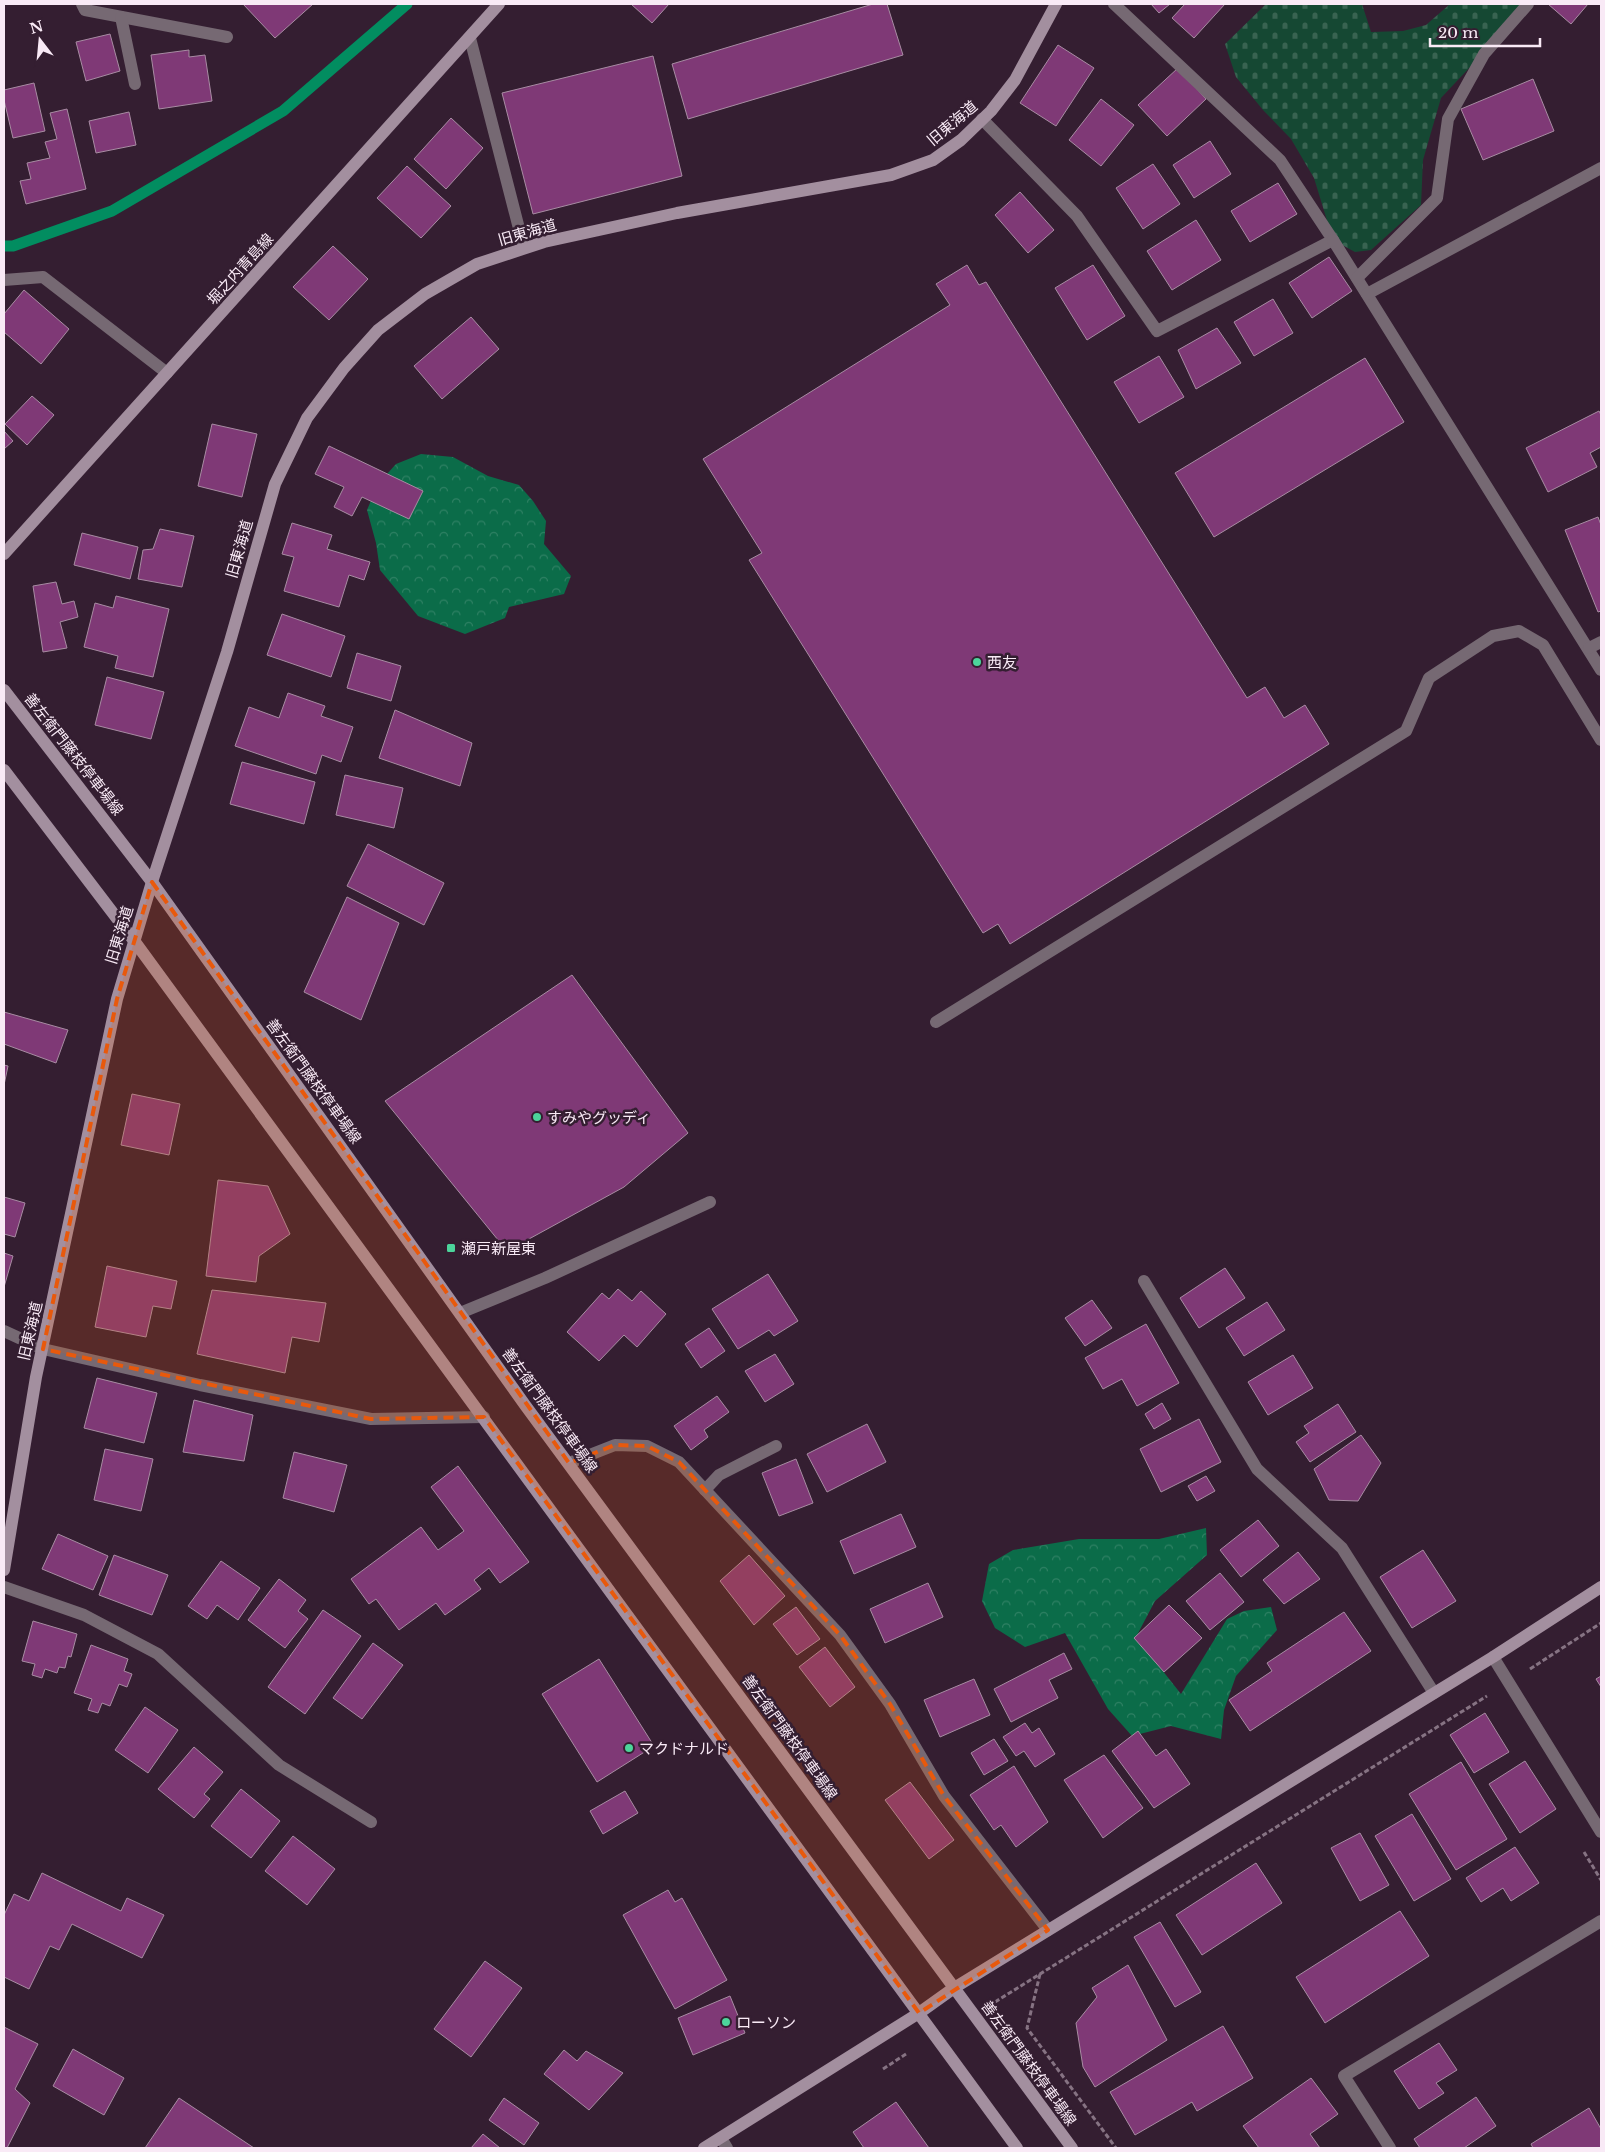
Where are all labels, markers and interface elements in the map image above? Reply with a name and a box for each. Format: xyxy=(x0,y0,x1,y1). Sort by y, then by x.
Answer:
north arrow xyxy=(15,15,65,65)
scale bar xyxy=(1430,15,1540,47)
text: N xyxy=(28,17,45,38)
text: 20 m xyxy=(1438,23,1478,42)
street label: 旧東海道 xyxy=(923,96,981,150)
street label: 旧東海道 xyxy=(496,215,558,249)
street label: 堀之内青島線 xyxy=(203,229,277,309)
street label: 旧東海道 xyxy=(222,518,256,580)
place label: 西友 xyxy=(987,653,1017,672)
marker: 西友 xyxy=(971,656,983,668)
street label: 善左衛門藤枝停車場線 xyxy=(20,689,128,819)
street label: 旧東海道 xyxy=(101,904,137,966)
street label: 善左衛門藤枝停車場線 xyxy=(262,1015,366,1147)
place label: すみやグッディ xyxy=(547,1108,651,1127)
marker: すみやグッディ xyxy=(531,1111,543,1123)
place label: 瀬戸新屋東 xyxy=(461,1239,536,1258)
marker: 瀬戸新屋東 xyxy=(445,1242,457,1254)
street label: 旧東海道 xyxy=(14,1300,46,1362)
street label: 善左衛門藤枝停車場線 xyxy=(498,1344,602,1476)
street label: 善左衛門藤枝停車場線 xyxy=(738,1671,842,1803)
place label: マクドナルド xyxy=(639,1739,729,1758)
marker: マクドナルド xyxy=(623,1742,635,1754)
street label: 善左衛門藤枝停車場線 xyxy=(977,1997,1081,2129)
place label: ローソン xyxy=(736,2013,796,2032)
marker: ローソン xyxy=(720,2016,732,2028)

